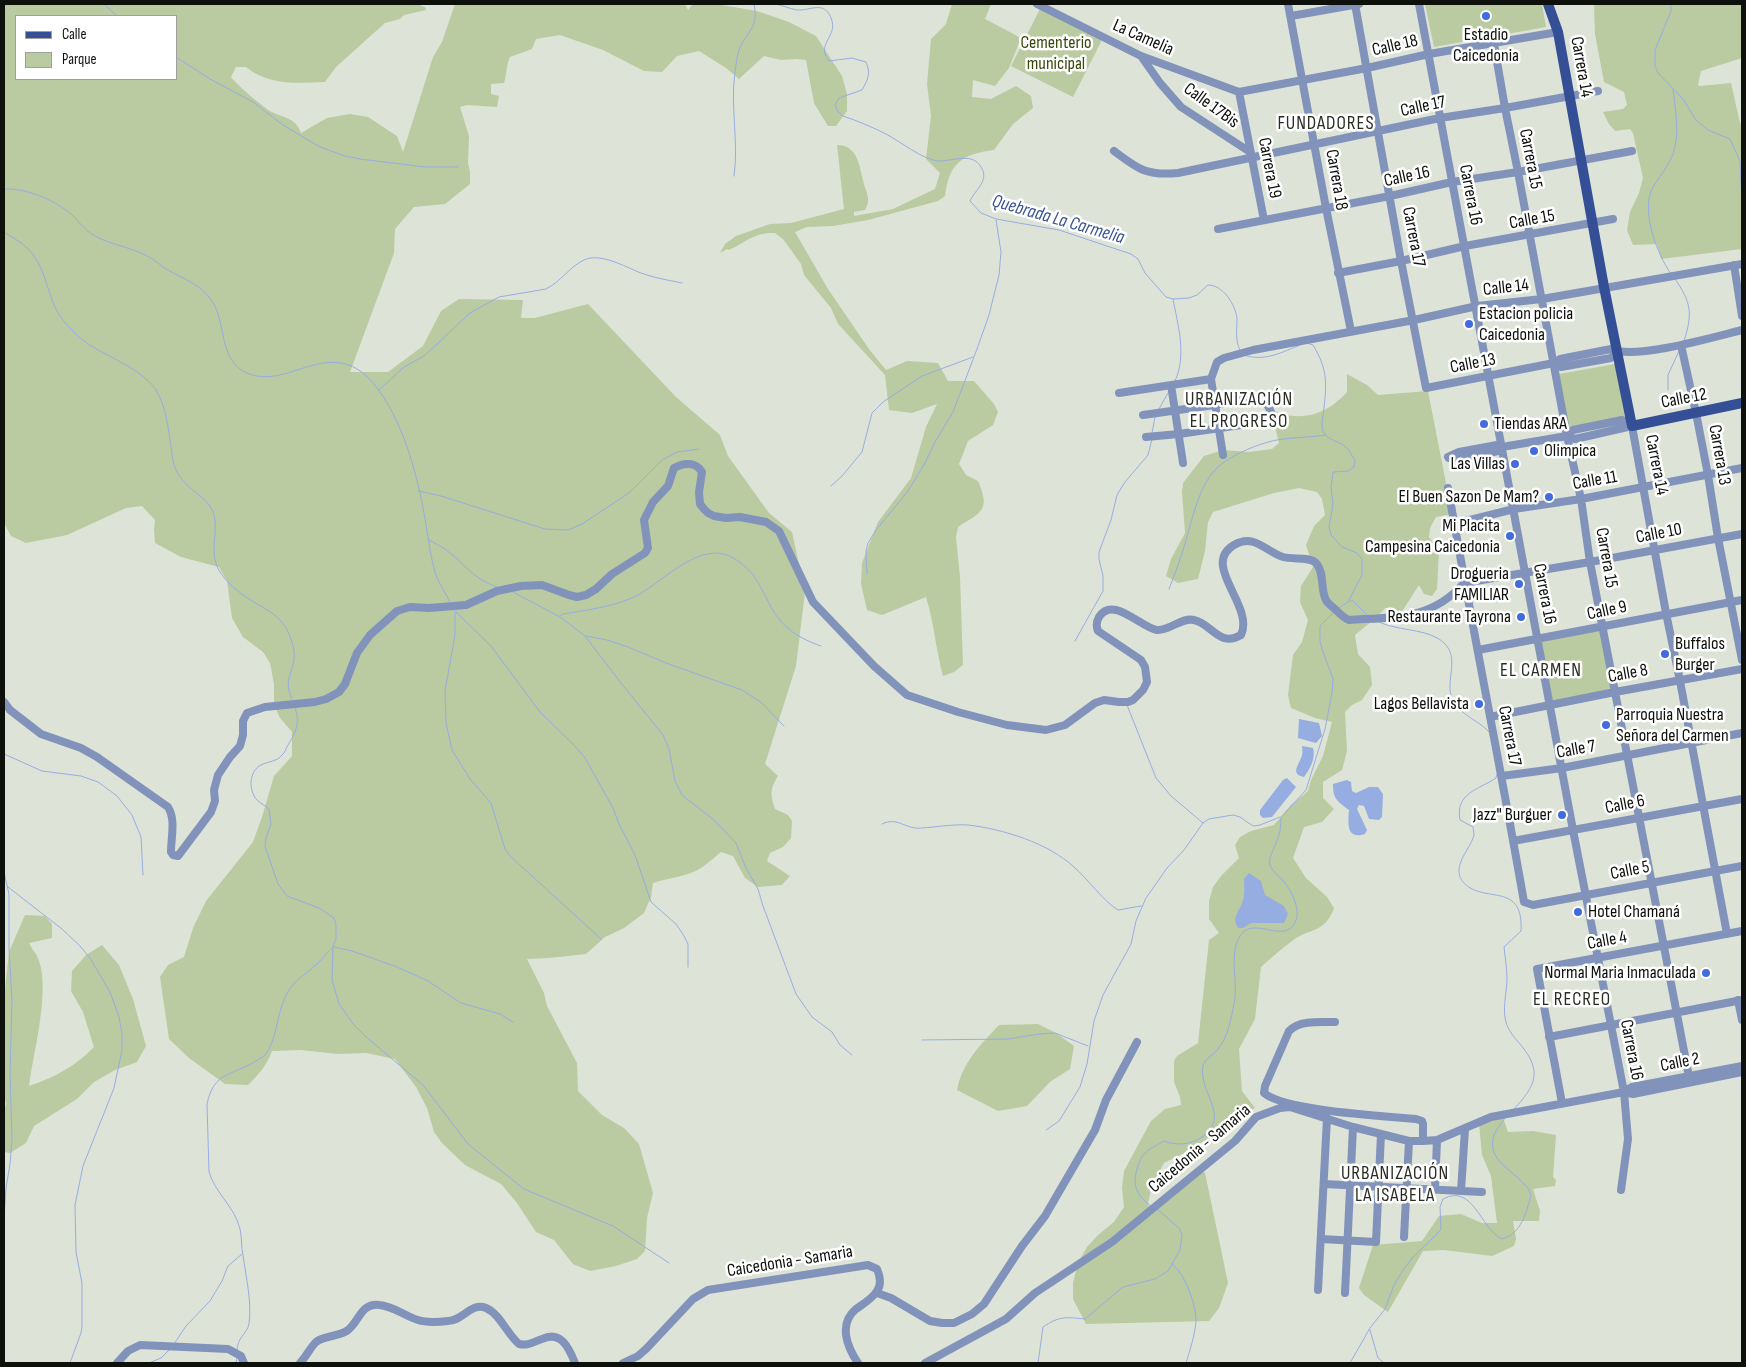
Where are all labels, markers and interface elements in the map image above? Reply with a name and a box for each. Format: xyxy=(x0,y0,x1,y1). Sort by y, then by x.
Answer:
marker: Estadio Caicedonia xyxy=(1480,10,1492,22)
legend xyxy=(15,15,178,80)
street label: La Camelia xyxy=(1109,15,1177,61)
place label: Estadio Caicedonia xyxy=(1453,24,1519,66)
text: Calle xyxy=(62,25,86,44)
street label: Calle 18 xyxy=(1370,30,1420,62)
park label: Cementerio municipal xyxy=(1021,32,1091,74)
street label: Carrera 14 xyxy=(1565,35,1597,99)
text: Parque xyxy=(62,50,97,69)
street label: Calle 17Bis xyxy=(1179,79,1243,133)
street label: Calle 17 xyxy=(1398,92,1448,122)
district label: FUNDADORES xyxy=(1276,113,1376,135)
street label: Carrera 15 xyxy=(1514,127,1546,191)
street label: Carrera 19 xyxy=(1253,136,1285,200)
street label: Carrera 18 xyxy=(1320,148,1352,212)
street label: Calle 16 xyxy=(1382,162,1432,192)
street label: Carrera 16 xyxy=(1454,163,1486,227)
water label: Quebrada La Carmelia xyxy=(989,190,1127,250)
street label: Carrera 17 xyxy=(1397,205,1429,269)
street label: Calle 15 xyxy=(1508,205,1556,235)
street label: Calle 14 xyxy=(1482,275,1530,301)
place label: Estacion policia Caicedonia xyxy=(1479,303,1573,346)
marker: Estacion policia Caicedonia xyxy=(1463,318,1475,330)
street label: Calle 13 xyxy=(1448,349,1498,379)
street label: Calle 12 xyxy=(1659,384,1709,414)
district label: URBANIZACIÓN EL PROGRESO xyxy=(1183,389,1295,433)
place label: Tiendas ARA xyxy=(1494,413,1567,435)
marker: Tiendas ARA xyxy=(1478,418,1490,430)
street label: Carrera 13 xyxy=(1703,423,1735,487)
street label: Carrera 14 xyxy=(1640,433,1672,497)
place label: Olimpica xyxy=(1544,440,1596,462)
marker: Olimpica xyxy=(1528,445,1540,457)
place label: Las Villas xyxy=(1451,453,1505,475)
marker: Las Villas xyxy=(1509,458,1521,470)
street label: Calle 11 xyxy=(1571,466,1619,496)
place label: El Buen Sazon De Mam? xyxy=(1399,486,1539,508)
marker: El Buen Sazon De Mam? xyxy=(1543,491,1555,503)
place label: Mi Placita Campesina Caicedonia xyxy=(1365,515,1500,558)
street label: Calle 10 xyxy=(1634,519,1684,549)
street label: Carrera 15 xyxy=(1590,526,1622,590)
marker: Mi Placita Campesina Caicedonia xyxy=(1504,530,1516,542)
street label: Carrera 16 xyxy=(1528,562,1560,626)
place label: Drogueria FAMILIAR xyxy=(1450,563,1509,606)
marker: Drogueria FAMILIAR xyxy=(1513,578,1525,590)
street label: Calle 9 xyxy=(1585,596,1629,626)
place label: Restaurante Tayrona xyxy=(1387,606,1511,628)
marker: Restaurante Tayrona xyxy=(1515,611,1527,623)
place label: Buffalos Burger xyxy=(1675,633,1725,676)
marker: Buffalos Burger xyxy=(1659,648,1671,660)
district label: EL CARMEN xyxy=(1499,660,1583,682)
street label: Calle 8 xyxy=(1606,660,1650,688)
place label: Lagos Bellavista xyxy=(1374,693,1469,715)
marker: Lagos Bellavista xyxy=(1473,698,1485,710)
street label: Carrera 17 xyxy=(1493,704,1525,768)
place label: Parroquia Nuestra Señora del Carmen xyxy=(1616,704,1729,746)
marker: Parroquia Nuestra Señora del Carmen xyxy=(1600,719,1612,731)
street label: Calle 7 xyxy=(1555,736,1597,764)
street label: Calle 6 xyxy=(1603,791,1647,819)
place label: Jazz" Burguer xyxy=(1473,804,1552,826)
marker: Jazz" Burguer xyxy=(1556,809,1568,821)
street label: Calle 5 xyxy=(1609,857,1651,885)
place label: Hotel Chamaná xyxy=(1588,901,1680,923)
marker: Hotel Chamaná xyxy=(1572,906,1584,918)
street label: Calle 4 xyxy=(1586,927,1628,955)
place label: Normal Maria Inmaculada xyxy=(1544,962,1696,984)
marker: Normal Maria Inmaculada xyxy=(1700,967,1712,979)
district label: EL RECREO xyxy=(1532,989,1612,1011)
street label: Carrera 16 xyxy=(1615,1018,1647,1082)
street label: Calle 2 xyxy=(1659,1049,1701,1077)
street label: Caicedonia - Samaria xyxy=(1144,1100,1256,1198)
district label: URBANIZACIÓN LA ISABELA xyxy=(1339,1163,1451,1207)
street label: Caicedonia - Samaria xyxy=(726,1241,854,1283)

